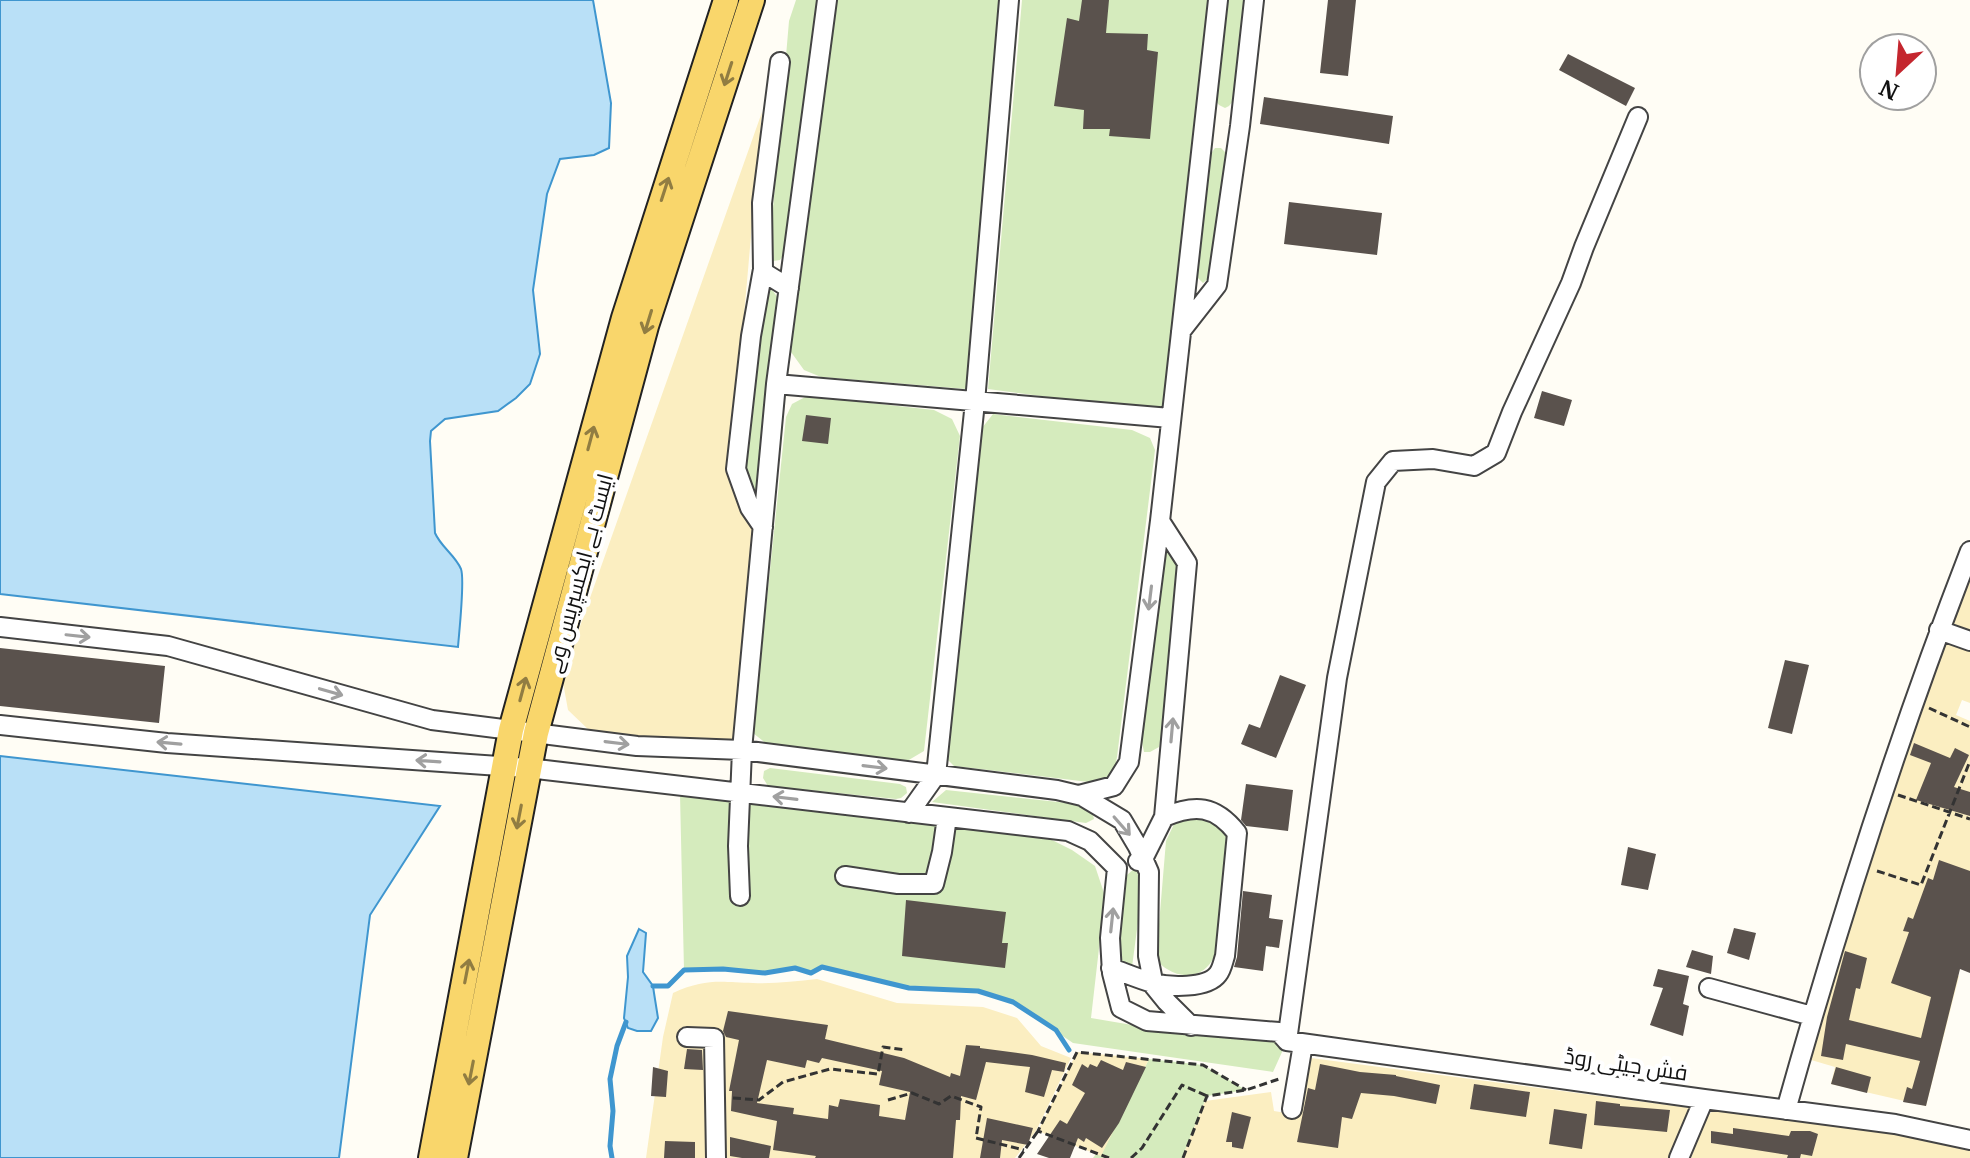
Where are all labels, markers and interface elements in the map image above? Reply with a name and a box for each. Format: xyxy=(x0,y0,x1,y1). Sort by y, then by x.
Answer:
north arrow xyxy=(1858,32,1938,112)
one-way arrow xyxy=(719,62,734,87)
text: N xyxy=(1875,73,1903,106)
one-way arrow xyxy=(659,177,673,202)
one-way arrow xyxy=(640,308,655,334)
one-way arrow xyxy=(584,426,599,452)
street label: ایسٹ بے ایکسپریس وے xyxy=(539,470,620,676)
one-way arrow xyxy=(1142,585,1157,610)
one-way arrow xyxy=(64,628,90,643)
one-way arrow xyxy=(516,677,531,703)
one-way arrow xyxy=(317,685,343,700)
one-way arrow xyxy=(1164,717,1179,744)
one-way arrow xyxy=(156,735,183,750)
one-way arrow xyxy=(603,736,629,751)
one-way arrow xyxy=(415,753,442,768)
one-way arrow xyxy=(862,760,887,775)
one-way arrow xyxy=(772,791,799,806)
one-way arrow xyxy=(511,804,526,829)
one-way arrow xyxy=(1113,815,1131,836)
one-way arrow xyxy=(1104,907,1119,934)
one-way arrow xyxy=(460,959,475,985)
street label: فش جیٹی روڈ xyxy=(1563,1041,1689,1087)
one-way arrow xyxy=(463,1059,478,1085)

